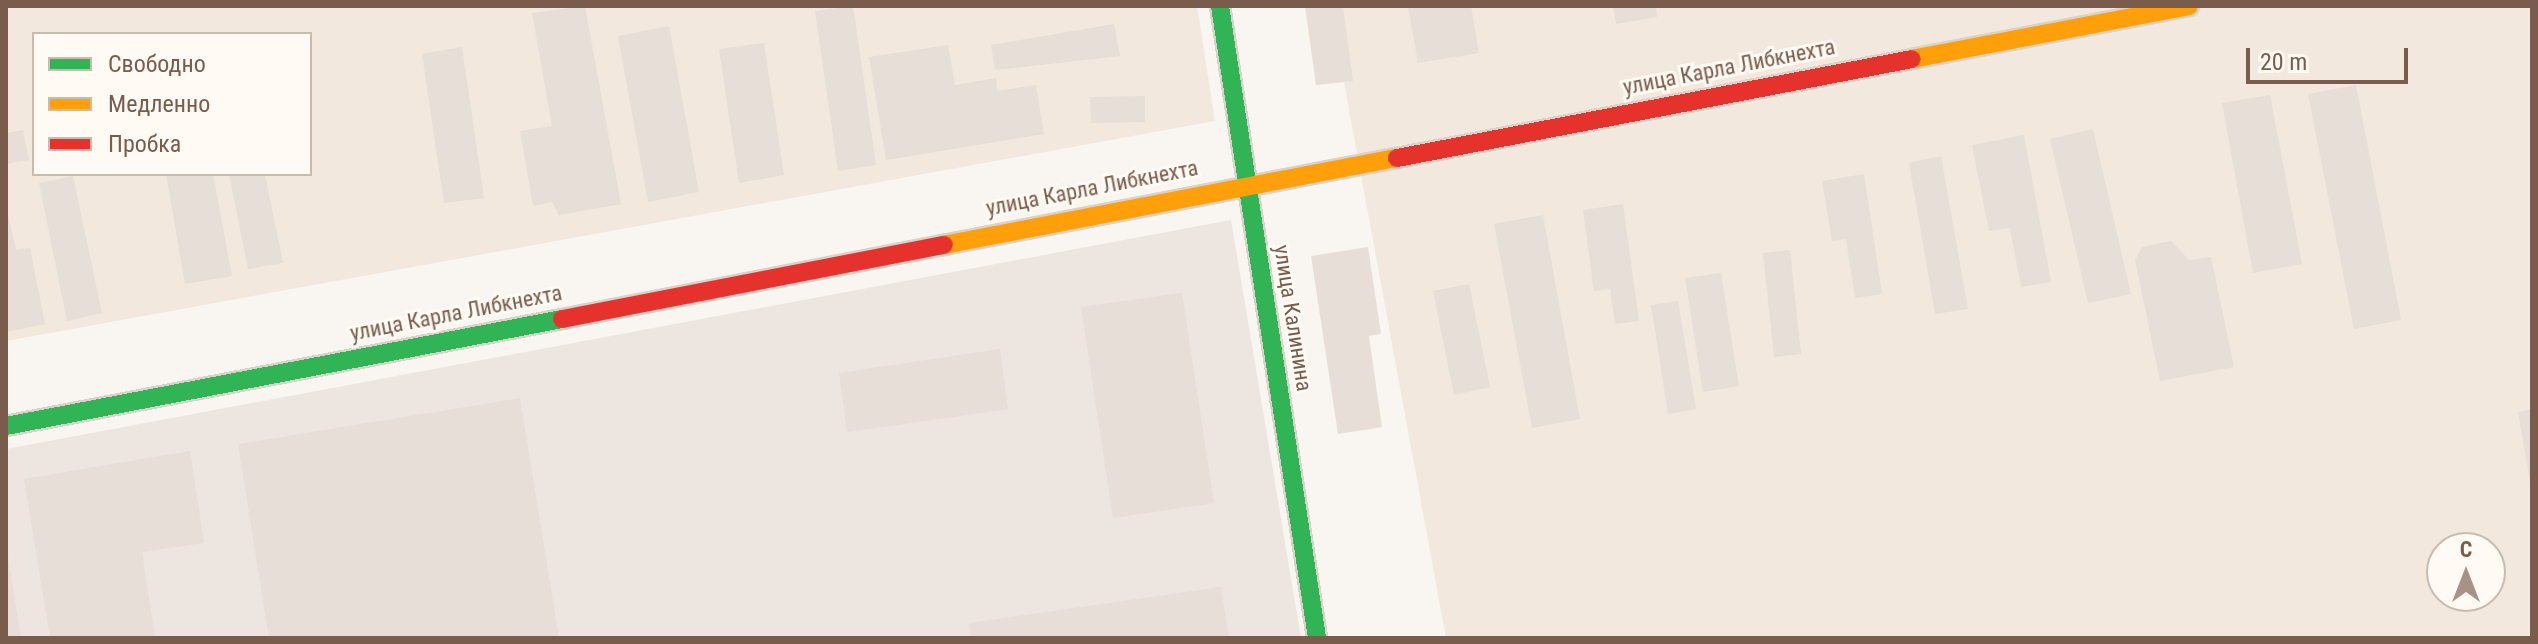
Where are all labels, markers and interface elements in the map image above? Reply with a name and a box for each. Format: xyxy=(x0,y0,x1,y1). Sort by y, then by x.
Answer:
legend xyxy=(32,32,312,176)
scale bar xyxy=(2250,32,2412,82)
street label: улица Карла Либкнехта xyxy=(1621,33,1837,101)
text: 20 m xyxy=(2260,48,2307,76)
text: Свободно xyxy=(108,50,206,78)
text: Медленно xyxy=(108,90,210,118)
text: Пробка xyxy=(108,130,181,158)
street label: улица Карла Либкнехта xyxy=(984,154,1200,222)
street label: улица Калинина xyxy=(1268,243,1318,393)
street label: улица Карла Либкнехта xyxy=(348,279,564,347)
north arrow xyxy=(2426,532,2506,612)
text: С xyxy=(2460,537,2472,562)

